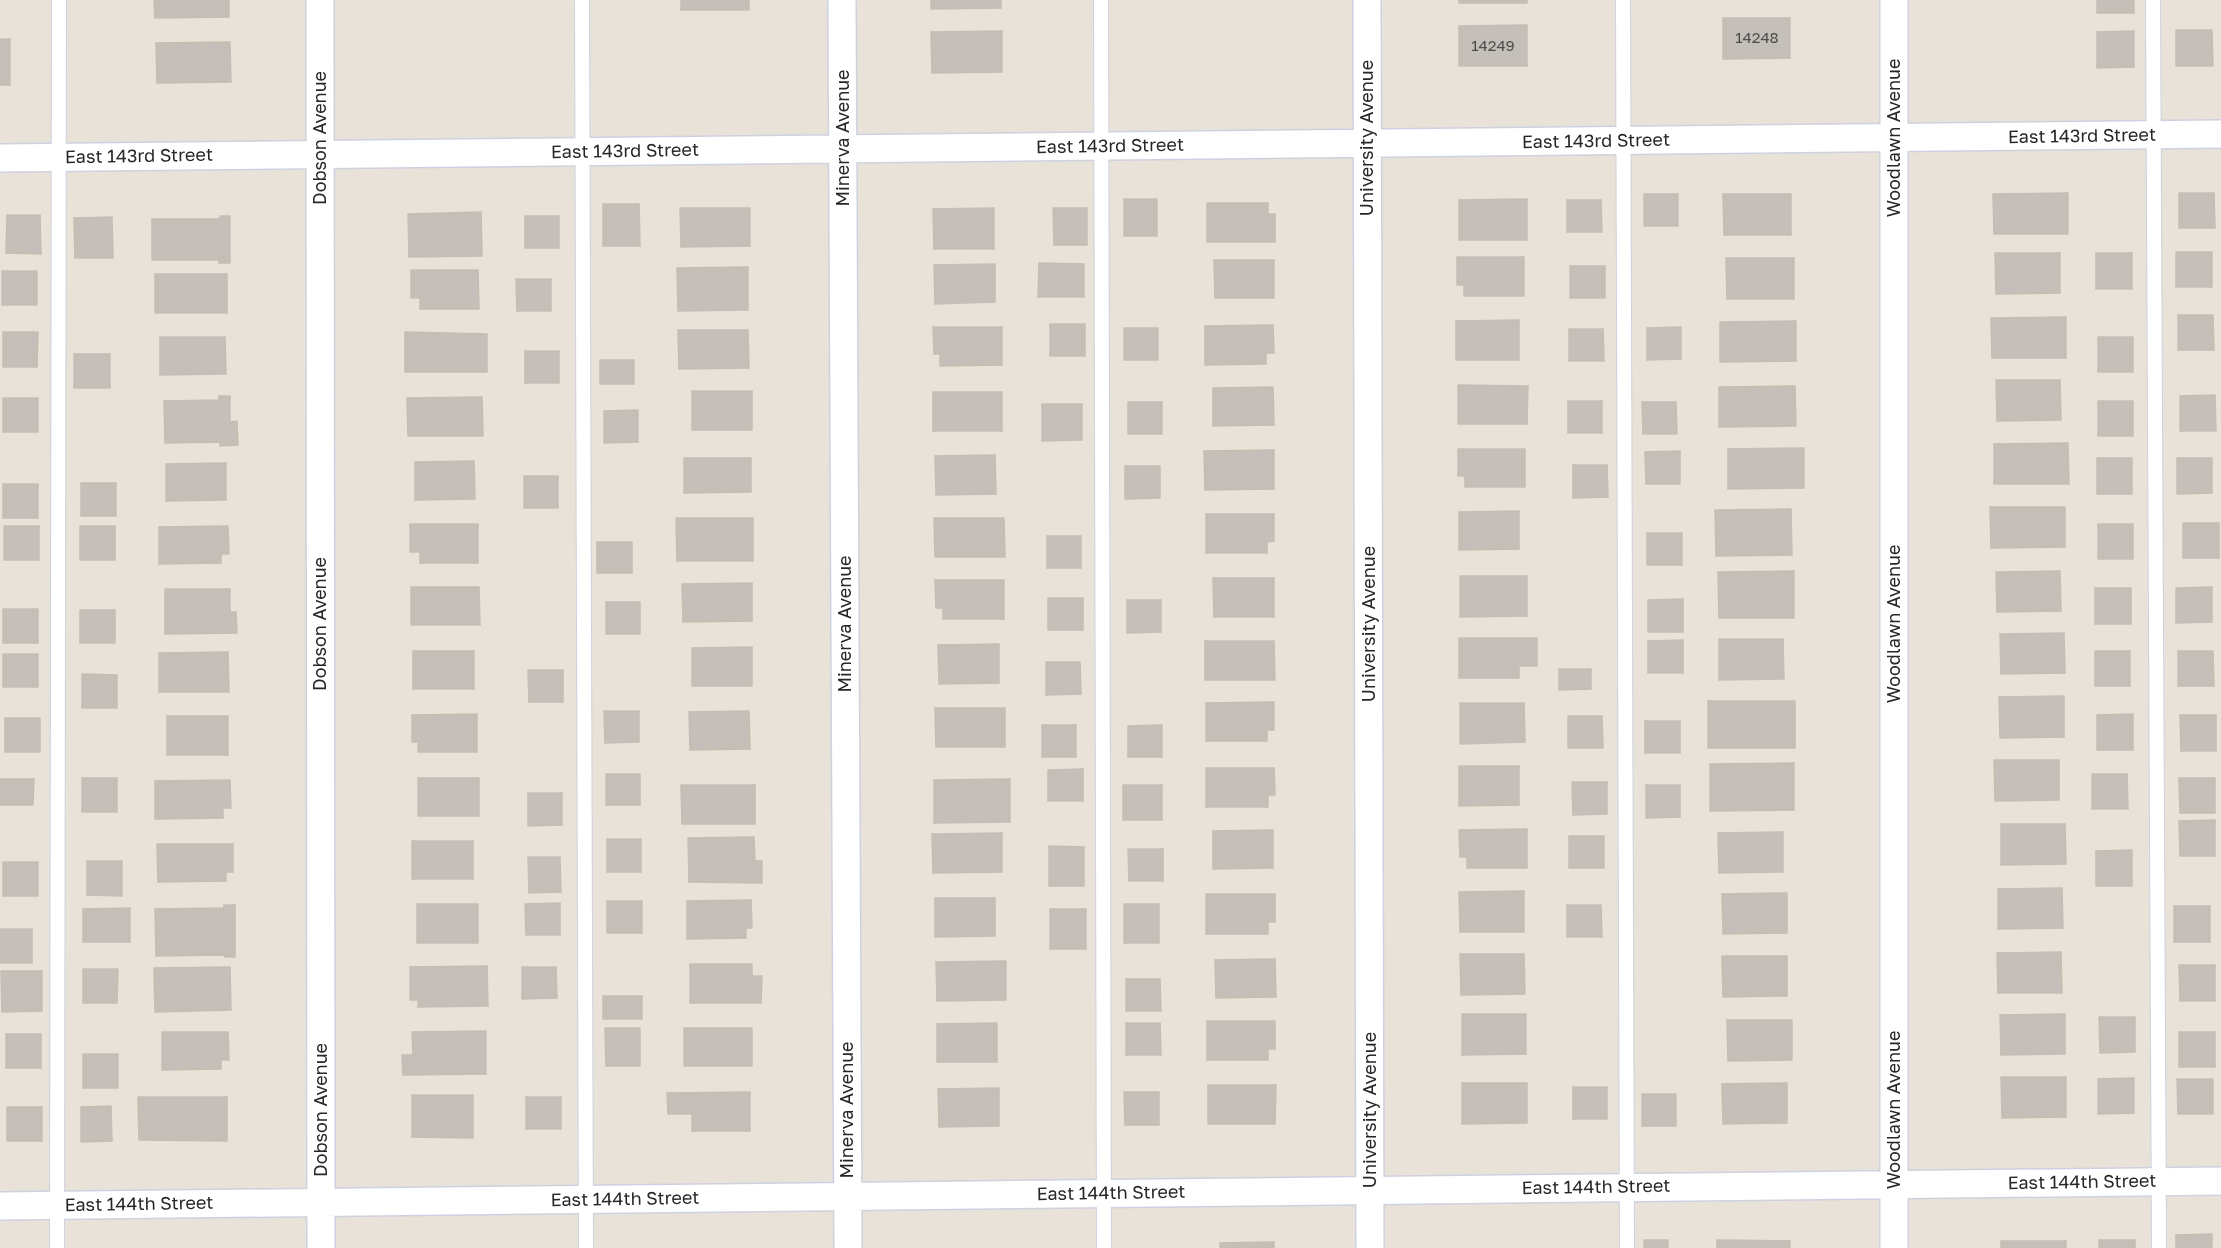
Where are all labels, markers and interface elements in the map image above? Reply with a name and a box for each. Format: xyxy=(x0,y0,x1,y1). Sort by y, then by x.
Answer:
house number: 14248 xyxy=(1735,28,1779,46)
house number: 14249 xyxy=(1471,36,1515,54)
street label: Woodlawn Avenue xyxy=(1882,59,1904,217)
street label: University Avenue xyxy=(1355,60,1377,216)
street label: Minerva Avenue xyxy=(831,69,853,207)
street label: Dobson Avenue xyxy=(308,71,330,205)
street label: East 143rd Street xyxy=(2008,123,2156,147)
street label: East 143rd Street xyxy=(1522,128,1670,152)
street label: East 143rd Street xyxy=(1036,133,1184,157)
street label: East 143rd Street xyxy=(551,138,699,162)
street label: East 143rd Street xyxy=(65,143,213,167)
street label: Woodlawn Avenue xyxy=(1882,545,1904,703)
street label: University Avenue xyxy=(1357,546,1379,702)
street label: Minerva Avenue xyxy=(833,555,855,693)
street label: Dobson Avenue xyxy=(308,557,330,691)
street label: Woodlawn Avenue xyxy=(1882,1031,1904,1189)
street label: University Avenue xyxy=(1358,1032,1380,1188)
street label: Minerva Avenue xyxy=(835,1041,857,1179)
street label: Dobson Avenue xyxy=(309,1043,331,1177)
street label: East 144th Street xyxy=(2007,1169,2157,1193)
street label: East 144th Street xyxy=(1521,1174,1671,1198)
street label: East 144th Street xyxy=(1036,1180,1186,1204)
street label: East 144th Street xyxy=(550,1186,700,1210)
street label: East 144th Street xyxy=(64,1191,214,1215)

